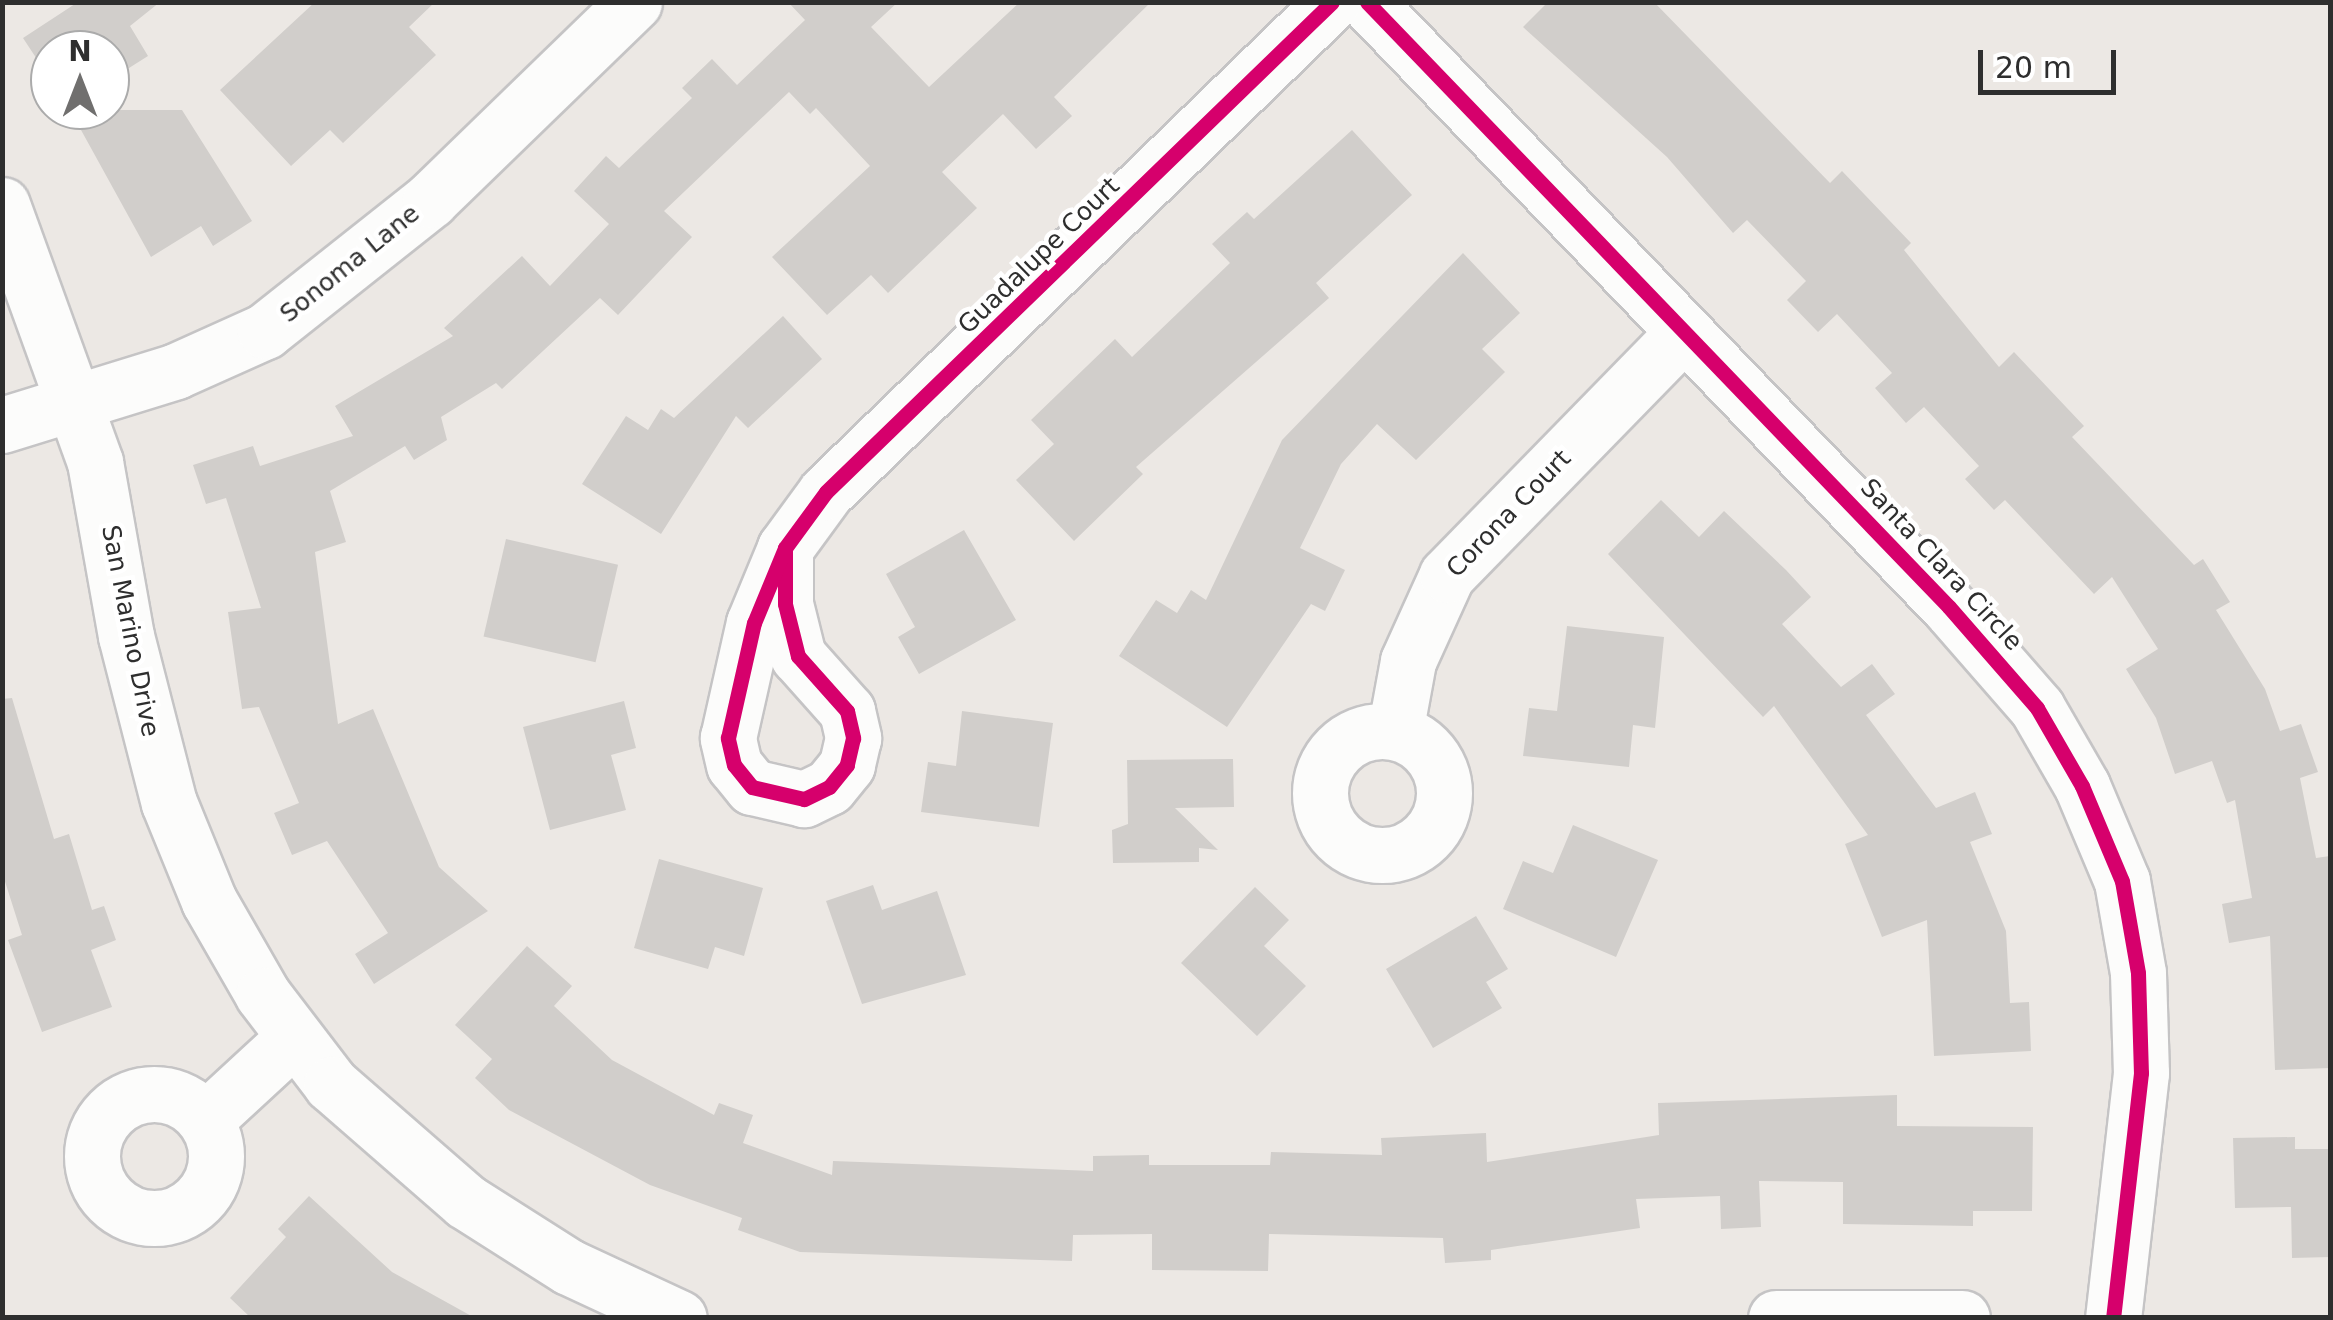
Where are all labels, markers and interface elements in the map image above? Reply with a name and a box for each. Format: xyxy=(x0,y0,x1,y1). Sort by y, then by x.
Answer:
north arrow xyxy=(30,30,130,130)
scale bar xyxy=(1983,30,2120,92)
text: N xyxy=(68,35,92,68)
text: 20 m xyxy=(1995,50,2072,85)
street label: Guadalupe Court xyxy=(952,171,1126,341)
street label: Sonoma Lane xyxy=(274,199,426,329)
street label: Corona Court xyxy=(1441,444,1577,584)
street label: Santa Clara Circle xyxy=(1854,473,2028,657)
street label: San Marino Drive xyxy=(95,523,165,739)

